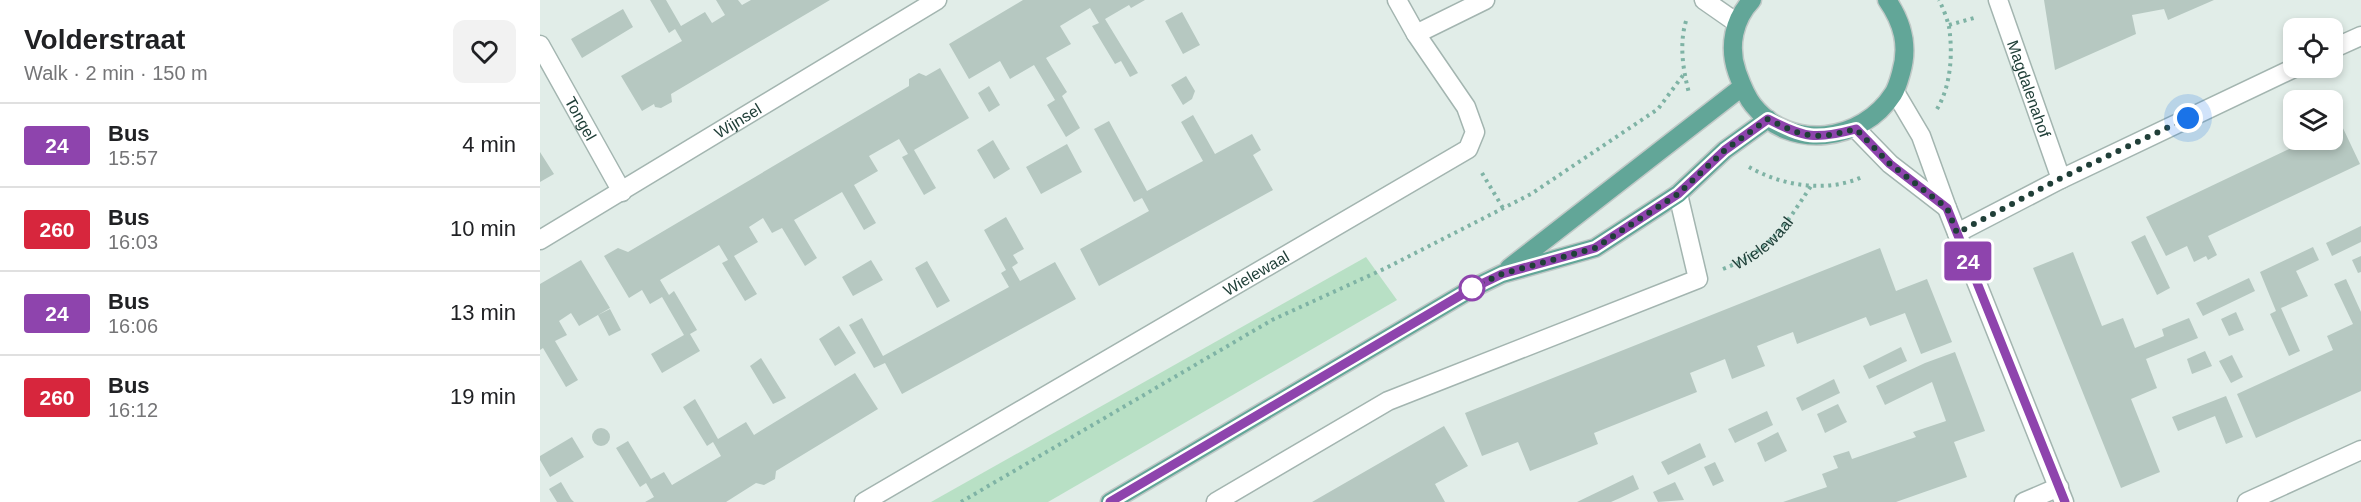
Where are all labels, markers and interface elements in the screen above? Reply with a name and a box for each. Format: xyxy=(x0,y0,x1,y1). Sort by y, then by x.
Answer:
map controls xyxy=(2283,18,2343,150)
button: locate xyxy=(2283,18,2343,78)
button: heart xyxy=(453,20,516,83)
text: Volderstraat xyxy=(24,24,185,55)
street label: Magdalenahof xyxy=(2004,38,2054,140)
text: Walk · 2 min · 150 m xyxy=(24,62,208,84)
button: layers xyxy=(2283,90,2343,150)
street label: Tongel xyxy=(562,94,599,143)
street label: Wijnsel xyxy=(711,100,764,142)
your location xyxy=(2173,103,2203,133)
text: Bus xyxy=(108,121,150,146)
text: 4 min xyxy=(462,132,516,157)
text: 24 xyxy=(45,134,69,157)
text: 15:57 xyxy=(108,147,158,169)
text: Bus xyxy=(108,205,150,230)
street label: Wielewaal xyxy=(1730,214,1796,273)
text: 10 min xyxy=(450,216,516,241)
text: 260 xyxy=(39,218,75,241)
text: 16:03 xyxy=(108,231,158,253)
line badge: 24 xyxy=(1941,242,1995,280)
street label: Wielewaal xyxy=(1220,248,1292,299)
text: 24 xyxy=(1956,250,1980,273)
unlabelled marker xyxy=(1459,275,1485,301)
text: Bus xyxy=(108,289,150,314)
text: 13 min xyxy=(450,300,516,325)
text: 24 xyxy=(45,302,69,325)
text: 16:06 xyxy=(108,315,158,337)
text: Bus xyxy=(108,373,150,398)
text: 19 min xyxy=(450,384,516,409)
text: 260 xyxy=(39,386,75,409)
text: 16:12 xyxy=(108,399,158,421)

